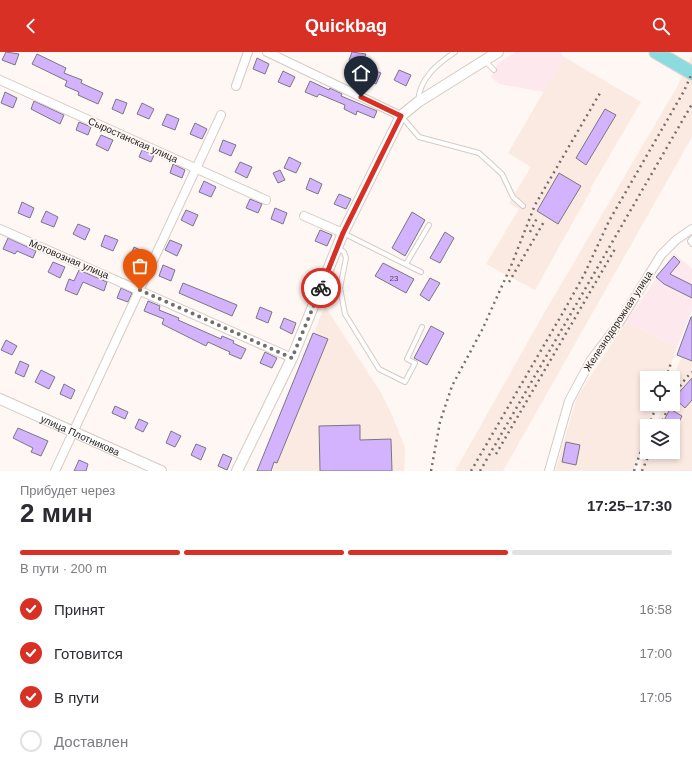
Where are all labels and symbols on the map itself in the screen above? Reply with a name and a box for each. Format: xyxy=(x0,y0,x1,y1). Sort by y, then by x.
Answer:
pin xyxy=(344,56,378,97)
street label: Сыростанская улица xyxy=(86,115,180,165)
street label: Мотовозная улица xyxy=(27,237,111,281)
pin xyxy=(123,249,157,290)
courier xyxy=(301,268,341,308)
street label: Железнодорожная улица xyxy=(582,269,655,373)
house number: 23 xyxy=(390,274,399,283)
street label: улица Плотникова xyxy=(39,412,122,458)

